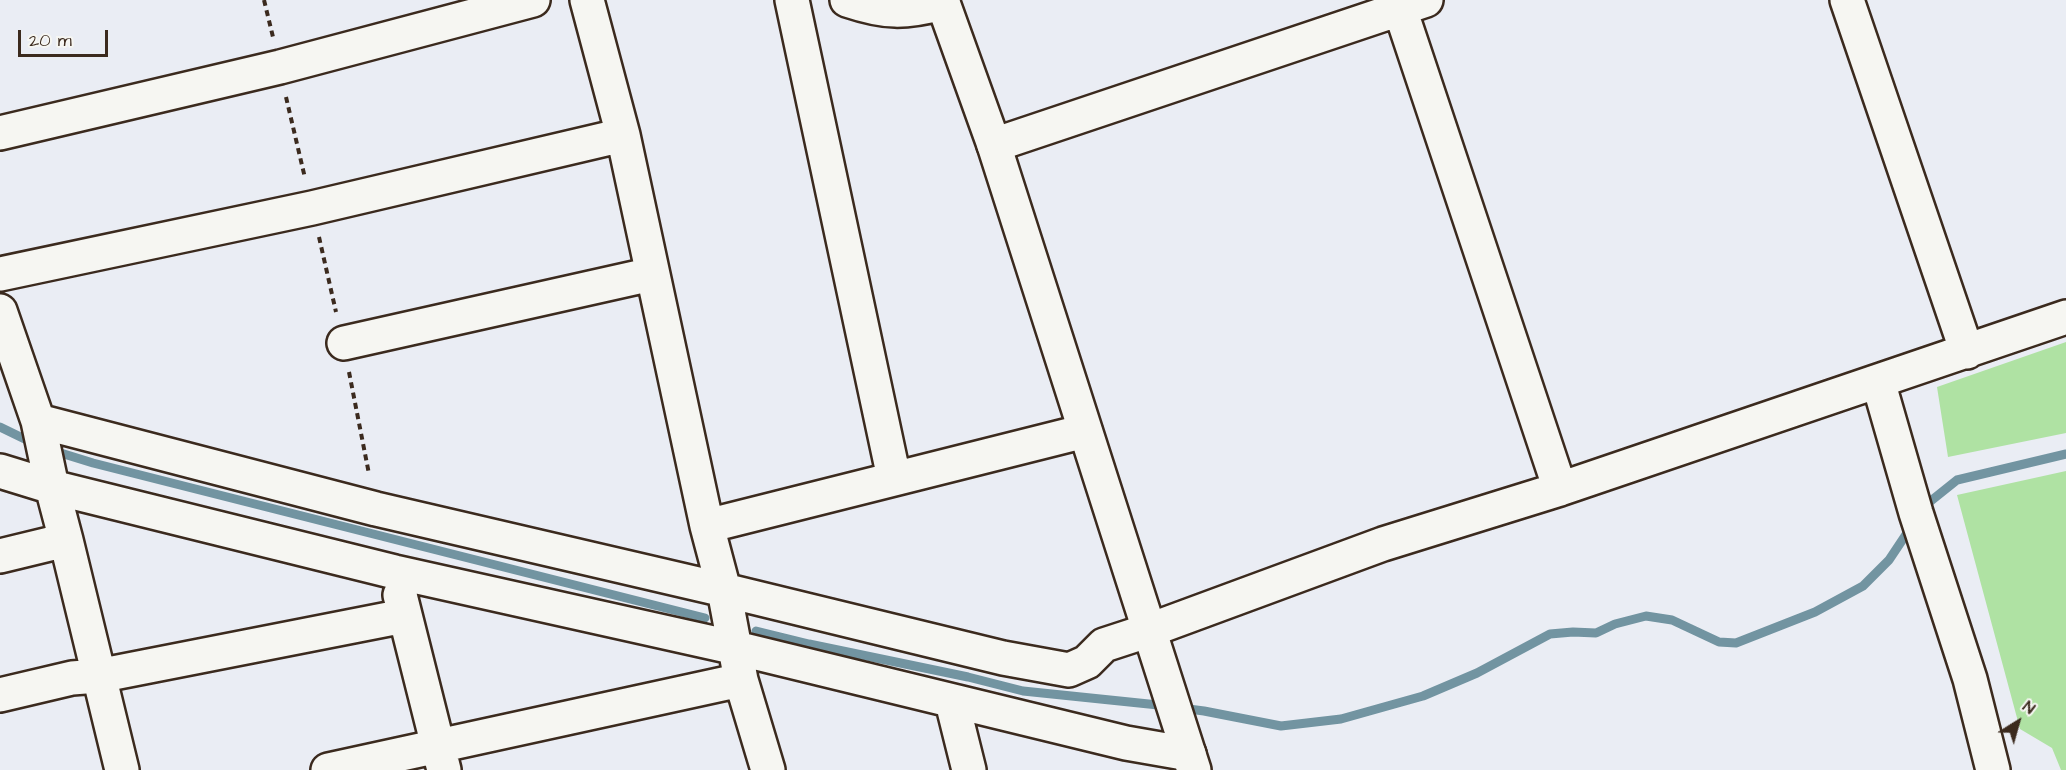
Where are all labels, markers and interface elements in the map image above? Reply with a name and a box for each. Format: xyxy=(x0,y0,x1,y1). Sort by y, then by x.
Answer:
scale bar xyxy=(21,18,111,56)
text: 20 m xyxy=(29,28,72,53)
north arrow xyxy=(1988,692,2048,752)
text: N xyxy=(2018,696,2039,719)

